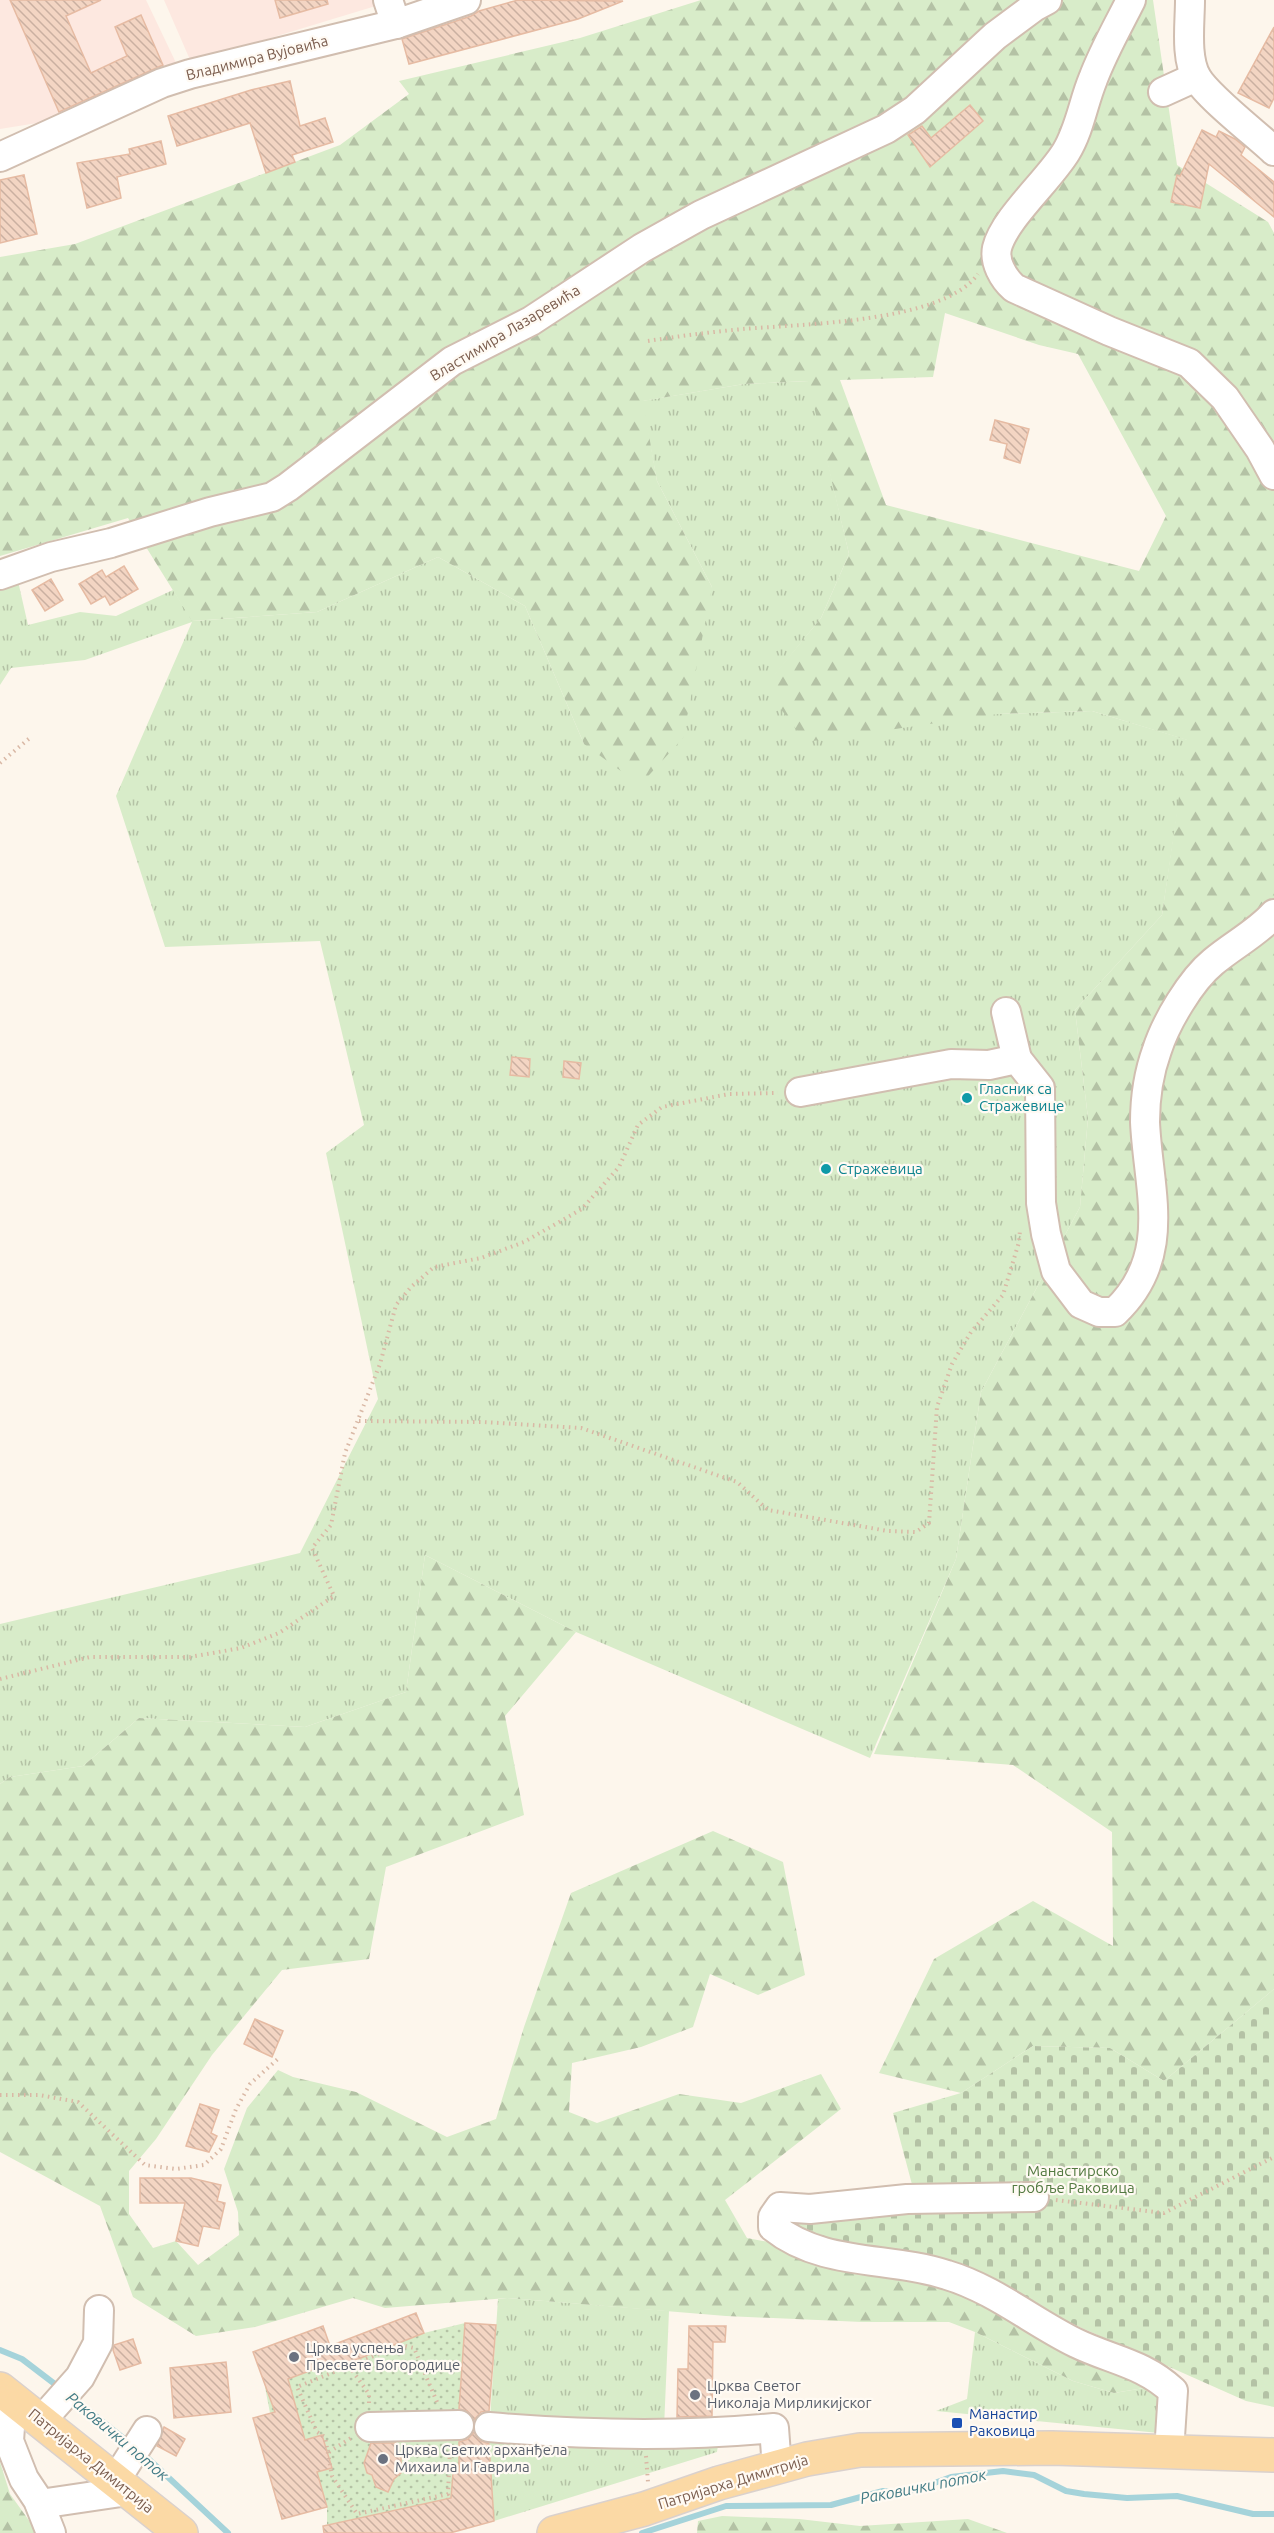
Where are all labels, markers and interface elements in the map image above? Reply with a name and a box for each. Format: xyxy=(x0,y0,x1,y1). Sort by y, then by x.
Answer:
street label: Владимира Вујовића xyxy=(184,32,330,83)
street label: Властимира Лазаревића xyxy=(427,281,583,384)
place label: Гласник са Стражевице xyxy=(979,1080,1064,1114)
marker: Гласник са Стражевице xyxy=(960,1091,974,1105)
place label: Стражевица xyxy=(838,1160,923,1177)
marker: Стражевица xyxy=(819,1162,833,1176)
park label: Манастирско гробље Раковица xyxy=(1011,2162,1135,2196)
place label: Црква успења Пресвете Богородице xyxy=(306,2339,460,2373)
marker: Црква успења Пресвете Богородице xyxy=(287,2350,301,2364)
place label: Црква Светог Николаја Мирликијског xyxy=(707,2377,872,2411)
water label: Раковички поток xyxy=(63,2388,173,2485)
marker: Црква Светог Николаја Мирликијског xyxy=(688,2388,702,2402)
street label: Патријарха Димитрија xyxy=(25,2405,157,2516)
place label: Манастир Раковица xyxy=(969,2405,1038,2439)
marker: Манастир Раковица xyxy=(950,2416,964,2430)
place label: Црква Светих арханђела Михаила и Гаврила xyxy=(395,2441,568,2475)
street label: Патријарха Димитрија xyxy=(656,2451,810,2512)
marker: Црква Светих арханђела Михаила и Гаврила xyxy=(376,2452,390,2466)
water label: Раковички поток xyxy=(858,2465,988,2507)

